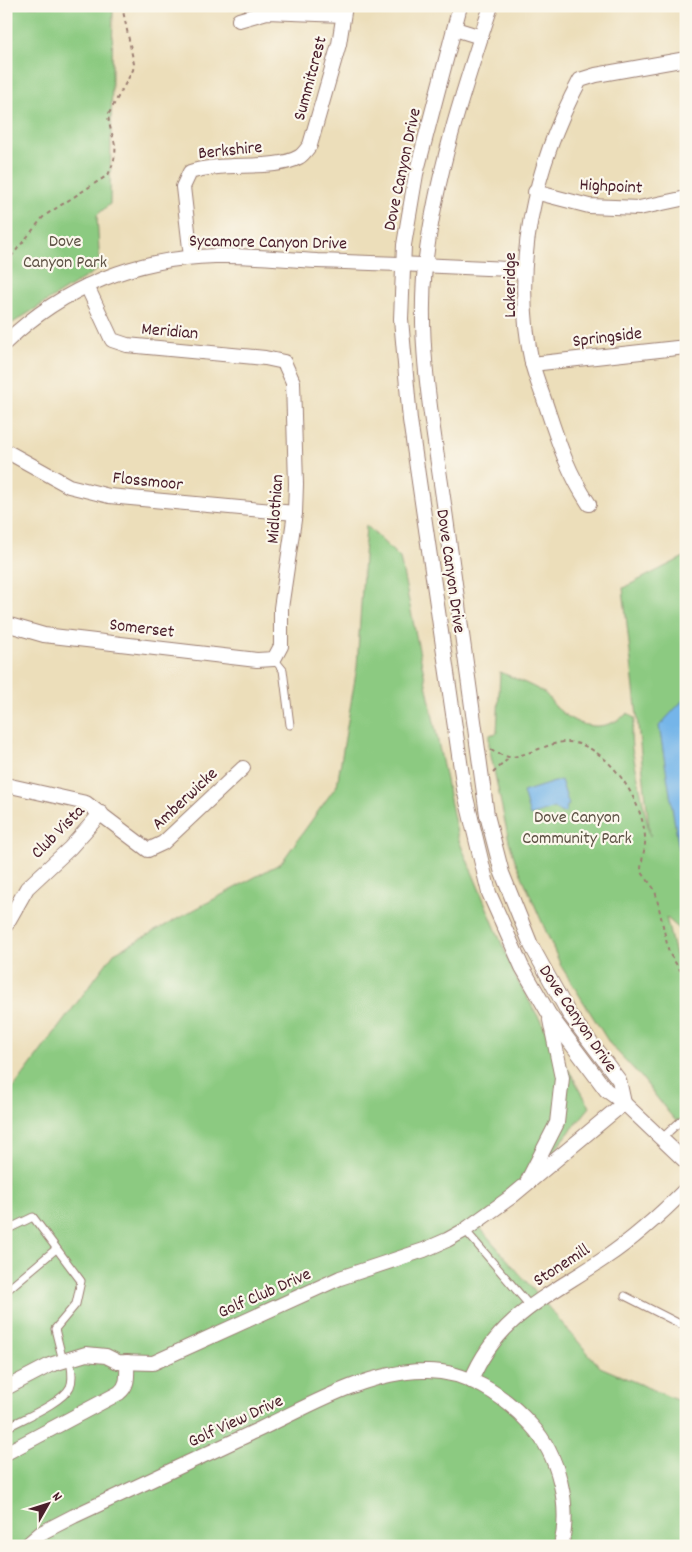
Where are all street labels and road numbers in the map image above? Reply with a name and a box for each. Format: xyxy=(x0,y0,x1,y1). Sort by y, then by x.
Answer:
street label: Summitcrest xyxy=(288,33,335,124)
street label: Dove Canyon Drive xyxy=(378,106,429,233)
street label: Berkshire xyxy=(197,136,264,167)
street label: Highpoint xyxy=(579,173,643,202)
street label: Sycamore Canyon Drive xyxy=(189,230,347,257)
street label: Lakeridge xyxy=(499,252,524,318)
street label: Meridian xyxy=(140,318,199,347)
street label: Springside xyxy=(571,322,643,355)
street label: Flossmoor xyxy=(111,466,184,499)
street label: Midlothian xyxy=(262,474,291,545)
street label: Dove Canyon Drive xyxy=(428,508,471,635)
street label: Somerset xyxy=(108,613,176,646)
street label: Amberwicke xyxy=(147,763,224,837)
street label: Club Vista xyxy=(26,800,92,865)
street label: Dove Canyon Drive xyxy=(532,961,622,1078)
street label: Stonemill xyxy=(529,1238,596,1294)
street label: Golf Club Drive xyxy=(215,1263,316,1326)
street label: Golf View Drive xyxy=(184,1389,288,1455)

